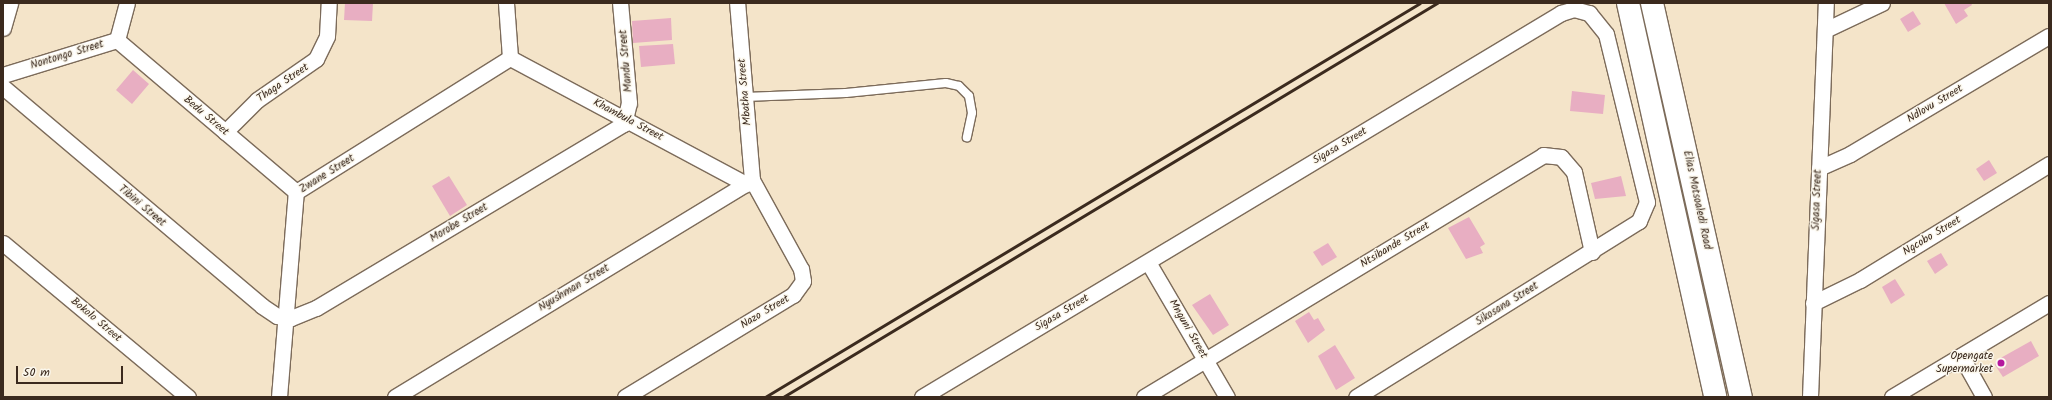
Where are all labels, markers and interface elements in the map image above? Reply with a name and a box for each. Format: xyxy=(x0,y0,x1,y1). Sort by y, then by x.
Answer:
street label: Mandu Street xyxy=(617,29,635,93)
street label: Nontongo Street xyxy=(29,38,105,72)
street label: Mbatha Street xyxy=(735,58,755,126)
street label: Thaga Street xyxy=(255,61,311,105)
street label: Ndlovu Street xyxy=(1905,82,1965,126)
street label: Bedu Street xyxy=(181,93,231,139)
street label: Khambula Street xyxy=(591,96,665,144)
street label: Sigasa Street xyxy=(1310,125,1370,167)
street label: Elias Motsoaledi Road xyxy=(1680,149,1714,251)
street label: Zwane Street xyxy=(297,152,357,196)
street label: Sigasa Street xyxy=(1809,169,1825,231)
street label: Tibini Street xyxy=(116,182,168,230)
street label: Morobe Street xyxy=(428,201,490,245)
street label: Ngcobo Street xyxy=(1900,213,1964,259)
street label: Ntsibande Street xyxy=(1358,219,1432,271)
street label: Nyushman Street xyxy=(536,262,612,314)
street label: Sikosana Street xyxy=(1473,279,1541,329)
street label: Nazo Street xyxy=(738,292,792,332)
street label: Sigasa Street xyxy=(1032,292,1092,334)
street label: Bokolo Street xyxy=(68,295,124,345)
street label: Mnguni Street xyxy=(1166,297,1210,361)
place label: Opengate Supermarket xyxy=(1936,350,1993,376)
scale bar xyxy=(18,358,125,384)
marker: Opengate Supermarket xyxy=(1996,358,2006,368)
text: 50 m xyxy=(23,363,50,382)

